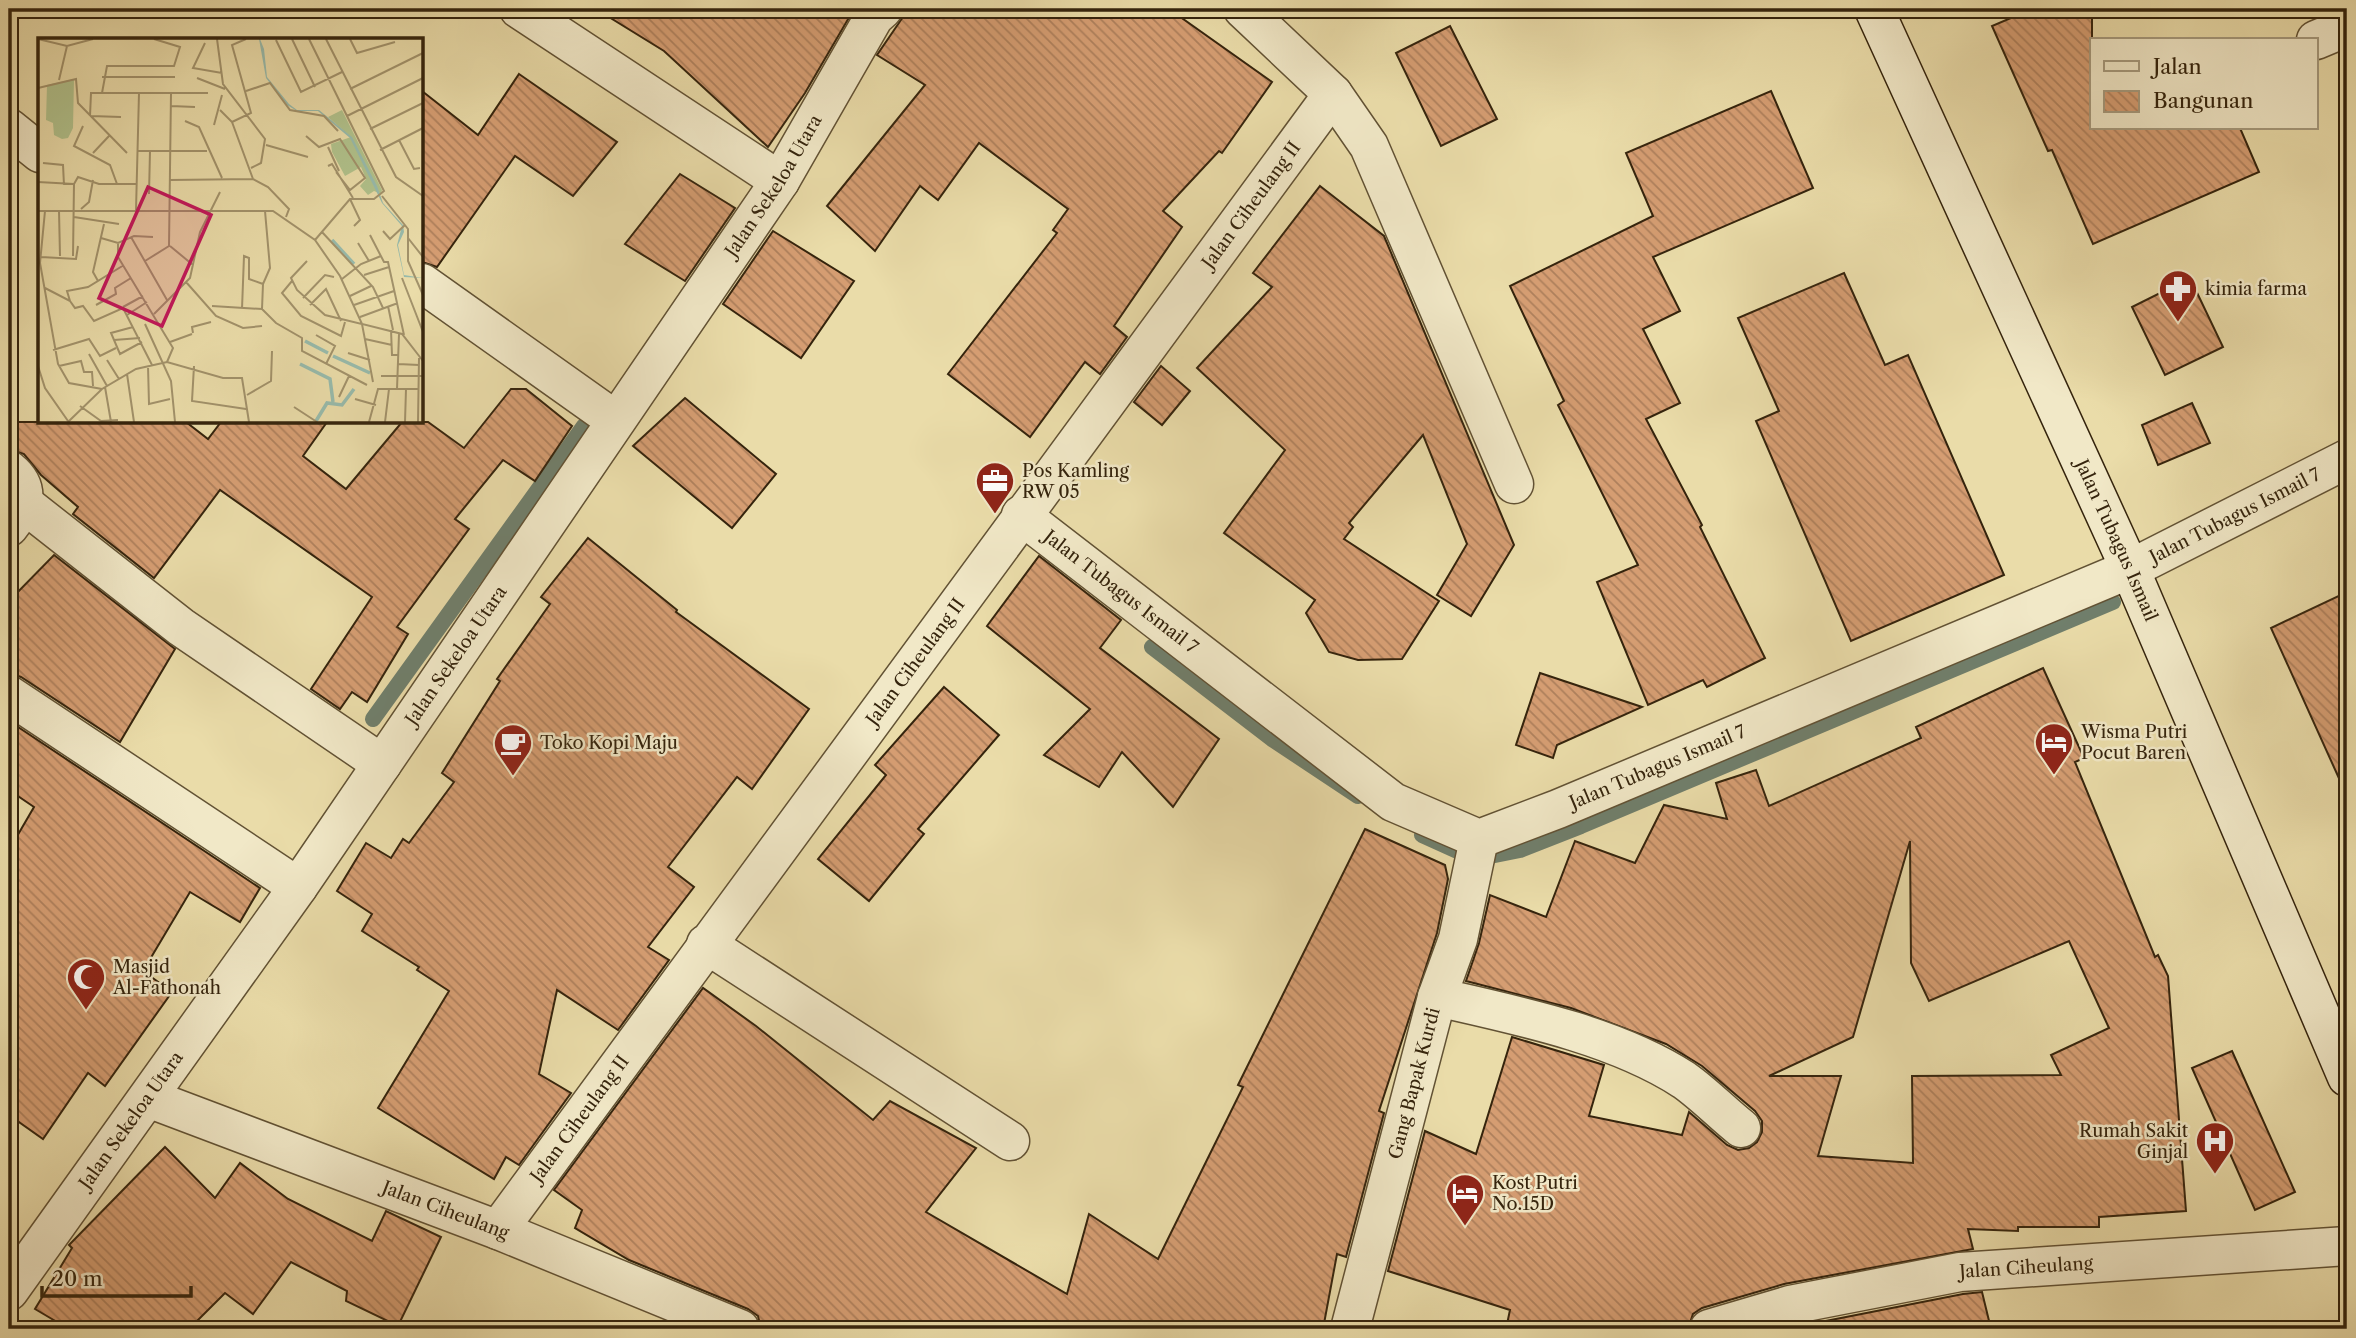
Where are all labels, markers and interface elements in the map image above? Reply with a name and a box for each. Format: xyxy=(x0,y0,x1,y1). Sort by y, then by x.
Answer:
inset map xyxy=(38,38,424,424)
legend xyxy=(2090,38,2318,130)
text: Jalan xyxy=(2150,54,2202,79)
text: Bangunan xyxy=(2153,88,2253,113)
street label: Jalan Sekeloa Utara xyxy=(719,110,827,264)
street label: Jalan Ciheulang II xyxy=(1196,137,1305,275)
pharmacy icon: kimia farma xyxy=(2157,268,2199,323)
place label: kimia farma xyxy=(2205,278,2307,300)
street label: Jalan Tubagus Ismail xyxy=(2069,453,2162,625)
office icon: Pos Kamling RW 05 xyxy=(974,460,1016,515)
place label: Pos Kamling RW 05 xyxy=(1022,460,1129,503)
street label: Jalan Tubagus Ismail 7 xyxy=(2143,463,2324,570)
street label: Jalan Tubagus Ismail 7 xyxy=(1037,524,1202,658)
street label: Jalan Sekeloa Utara xyxy=(399,581,512,732)
street label: Jalan Ciheulang II xyxy=(860,594,970,732)
street label: Jalan Tubagus Ismail 7 xyxy=(1563,720,1749,815)
hotel icon: Wisma Putri Pocut Baren xyxy=(2033,721,2075,776)
place label: Wisma Putri Pocut Baren xyxy=(2080,721,2188,764)
cafe icon: Toko Kopi Maju xyxy=(492,722,534,777)
place label: Toko Kopi Maju xyxy=(540,732,678,754)
mosque icon: Masjid Al-Fathonah xyxy=(65,956,107,1011)
place label: Masjid Al-Fathonah xyxy=(112,956,221,999)
street label: Gang Bapak Kurdi xyxy=(1384,1005,1445,1162)
street label: Jalan Sekeloa Utara xyxy=(73,1047,188,1196)
street label: Jalan Ciheulang II xyxy=(524,1051,634,1189)
place label: Rumah Sakit Ginjal xyxy=(2079,1120,2189,1163)
hospital icon: Rumah Sakit Ginjal xyxy=(2194,1120,2236,1175)
hotel icon: Kost Putri No.15D xyxy=(1444,1172,1486,1227)
place label: Kost Putri No.15D xyxy=(1492,1172,1578,1215)
street label: Jalan Ciheulang xyxy=(376,1175,513,1245)
street label: Jalan Ciheulang xyxy=(1956,1252,2094,1283)
scale bar xyxy=(42,1254,191,1298)
text: 20 m xyxy=(52,1266,103,1291)

